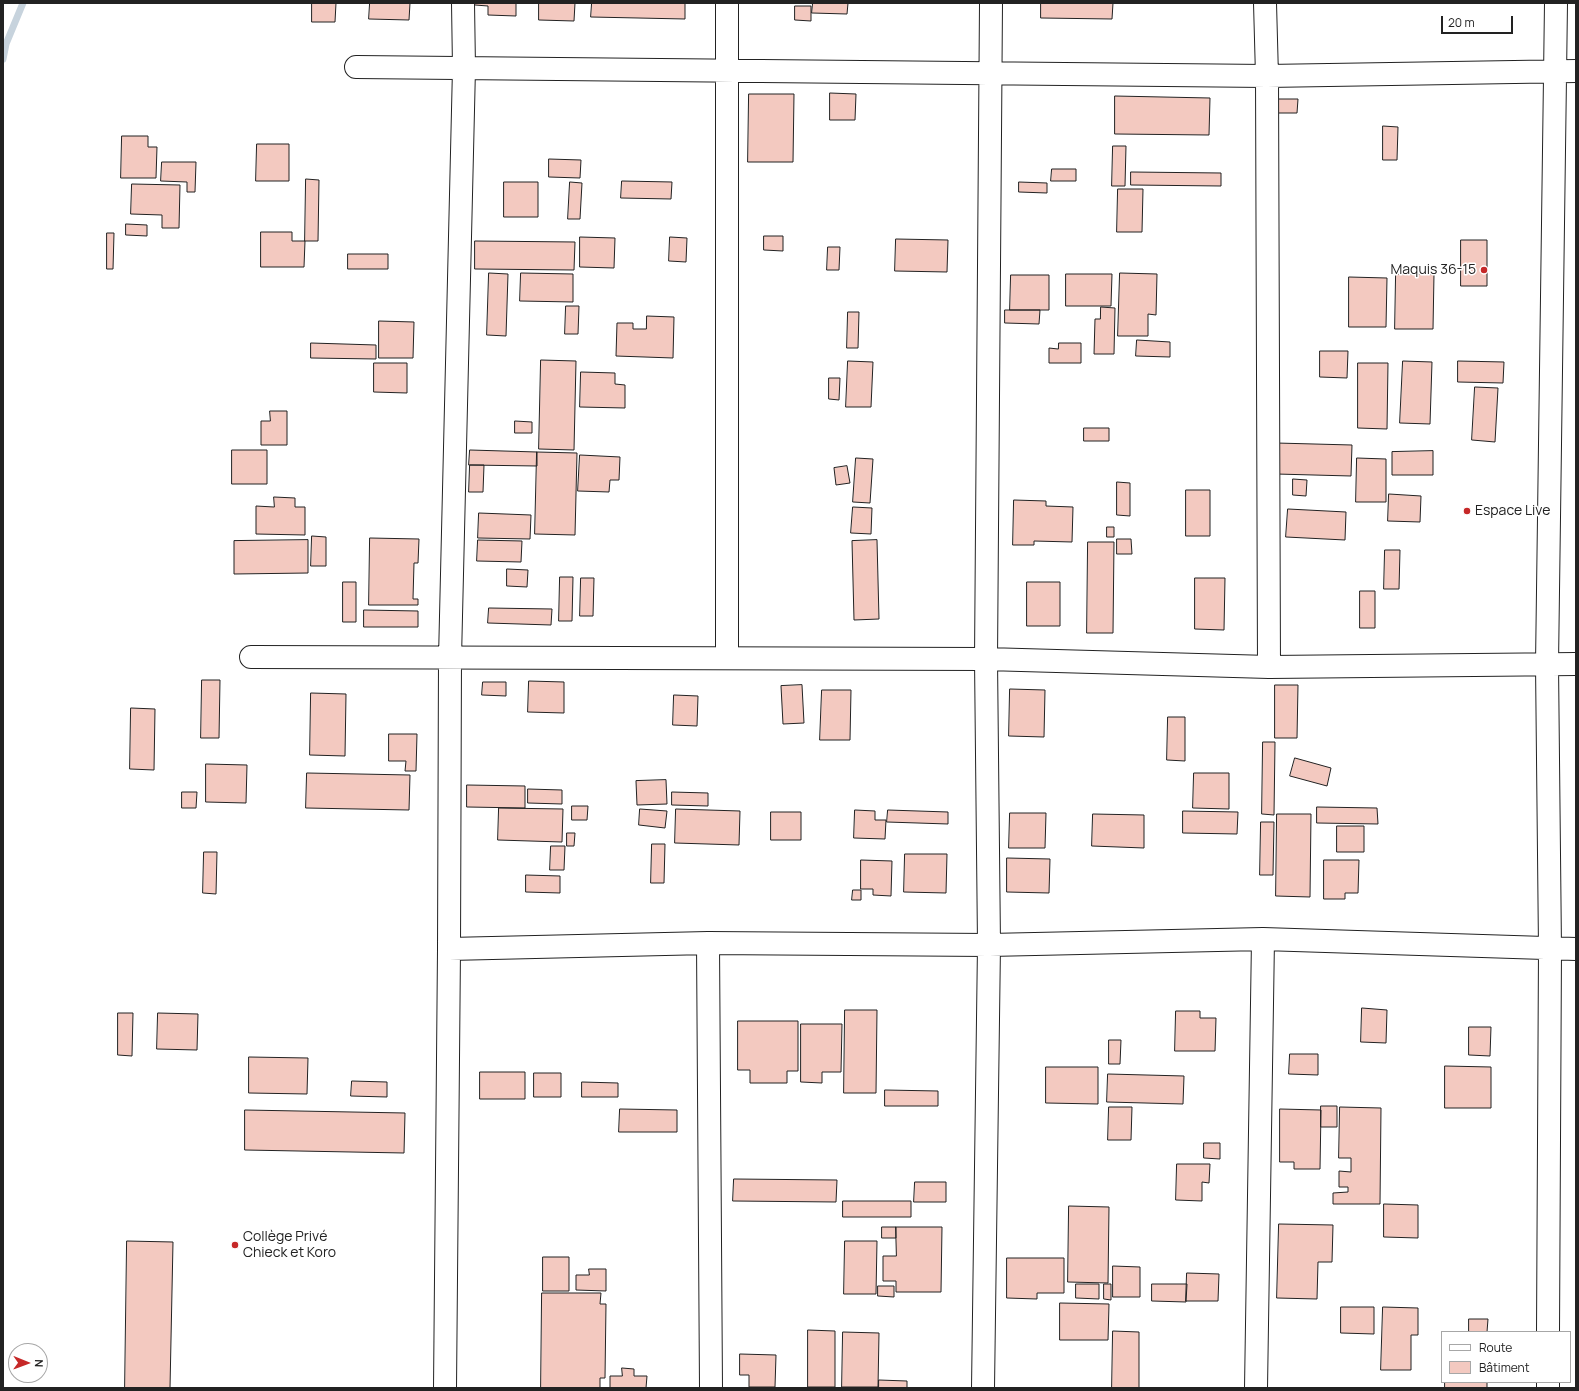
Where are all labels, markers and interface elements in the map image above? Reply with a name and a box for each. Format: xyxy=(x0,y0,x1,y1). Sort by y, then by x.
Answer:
scale bar xyxy=(1443,8,1515,34)
text: 20 m xyxy=(1448,14,1475,31)
place label: Maquis 36-15 xyxy=(1391,262,1476,278)
marker: Maquis 36-15 xyxy=(1479,265,1489,275)
place label: Espace Live xyxy=(1475,503,1550,519)
marker: Espace Live xyxy=(1462,506,1472,516)
place label: Collège Privé Chieck et Koro xyxy=(243,1229,336,1262)
marker: Collège Privé Chieck et Koro xyxy=(230,1240,240,1250)
legend xyxy=(1441,1331,1571,1383)
text: Route xyxy=(1479,1339,1512,1356)
north arrow xyxy=(8,1343,48,1383)
text: N xyxy=(32,1359,47,1367)
text: Bâtiment xyxy=(1479,1359,1530,1376)

